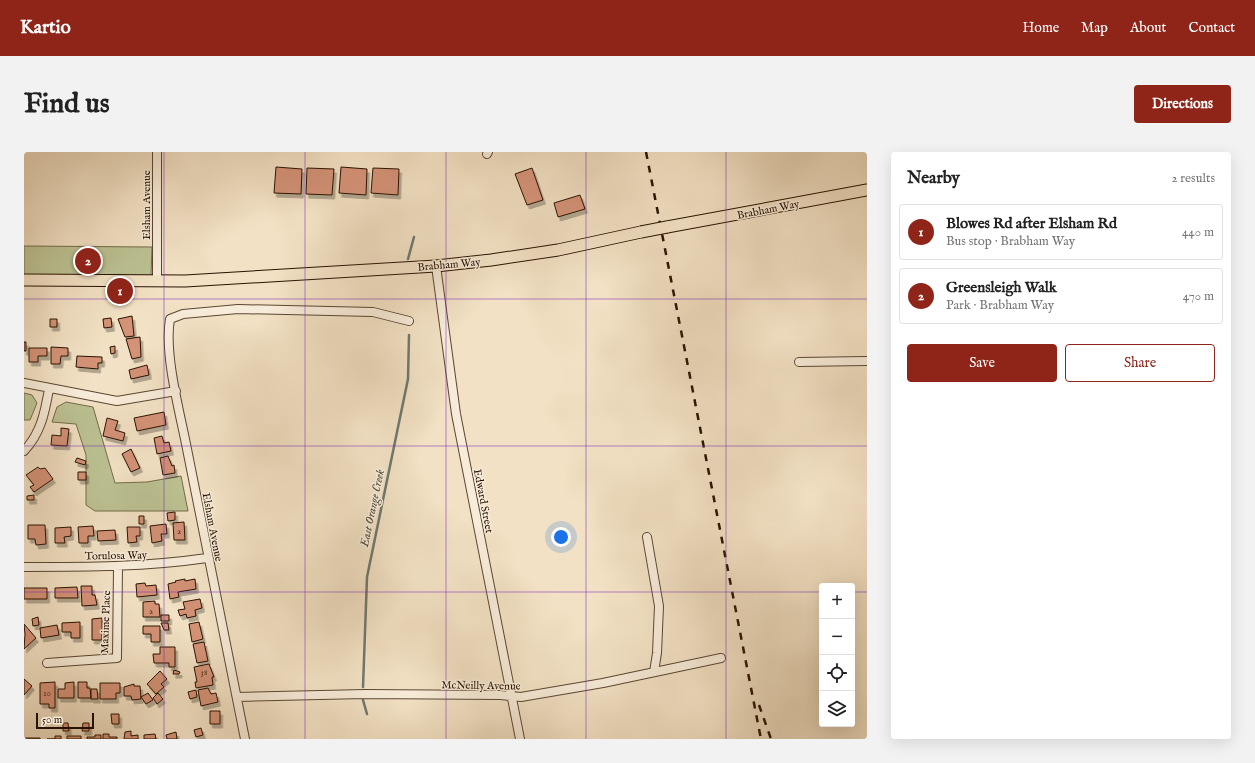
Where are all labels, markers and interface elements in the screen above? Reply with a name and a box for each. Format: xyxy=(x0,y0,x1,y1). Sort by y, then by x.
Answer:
text: Kartio xyxy=(20,16,71,40)
text: Home xyxy=(1023,19,1059,37)
text: Map xyxy=(1081,19,1108,37)
text: About xyxy=(1130,19,1166,37)
text: Contact xyxy=(1188,19,1235,37)
button: Directions xyxy=(1134,85,1231,123)
text: Find us xyxy=(24,87,110,122)
text: Nearby xyxy=(907,168,960,189)
street label: Elsham Avenue xyxy=(140,170,154,240)
text: 2 results xyxy=(1171,170,1215,187)
street label: Brabham Way xyxy=(736,197,801,223)
text: Blowes Rd after Elsham Rd xyxy=(946,214,1117,233)
text: 1 xyxy=(919,224,923,241)
text: 440 m xyxy=(1182,224,1214,241)
text: Bus stop · Brabham Way xyxy=(946,233,1075,250)
pin: 2 xyxy=(75,246,101,276)
street label: Brabham Way xyxy=(417,255,482,275)
pin: 1 xyxy=(107,276,133,306)
text: Greensleigh Walk xyxy=(946,278,1057,297)
text: 2 xyxy=(918,288,924,305)
text: 470 m xyxy=(1183,288,1214,305)
text: Park · Brabham Way xyxy=(946,297,1054,314)
button: Save xyxy=(907,344,1057,382)
button: Share xyxy=(1065,344,1215,382)
water label: East Orange Creek xyxy=(357,468,389,549)
street label: Edward Street xyxy=(470,468,496,535)
street label: Elsham Avenue xyxy=(199,492,226,563)
house number: 2 xyxy=(177,526,181,537)
your location xyxy=(551,527,571,547)
street label: Torulosa Way xyxy=(85,548,148,564)
map controls xyxy=(819,583,855,727)
button: + xyxy=(819,583,855,619)
street label: Maxime Place xyxy=(98,590,114,654)
house number: 2 xyxy=(149,606,153,617)
button: − xyxy=(819,619,855,655)
button: locate xyxy=(819,655,855,691)
house number: 38 xyxy=(201,667,208,678)
street label: McNeilly Avenue xyxy=(441,678,521,694)
house number: 10 xyxy=(43,688,51,699)
button: layers xyxy=(819,691,855,727)
scale bar xyxy=(36,711,94,730)
text: 50 m xyxy=(42,713,62,727)

